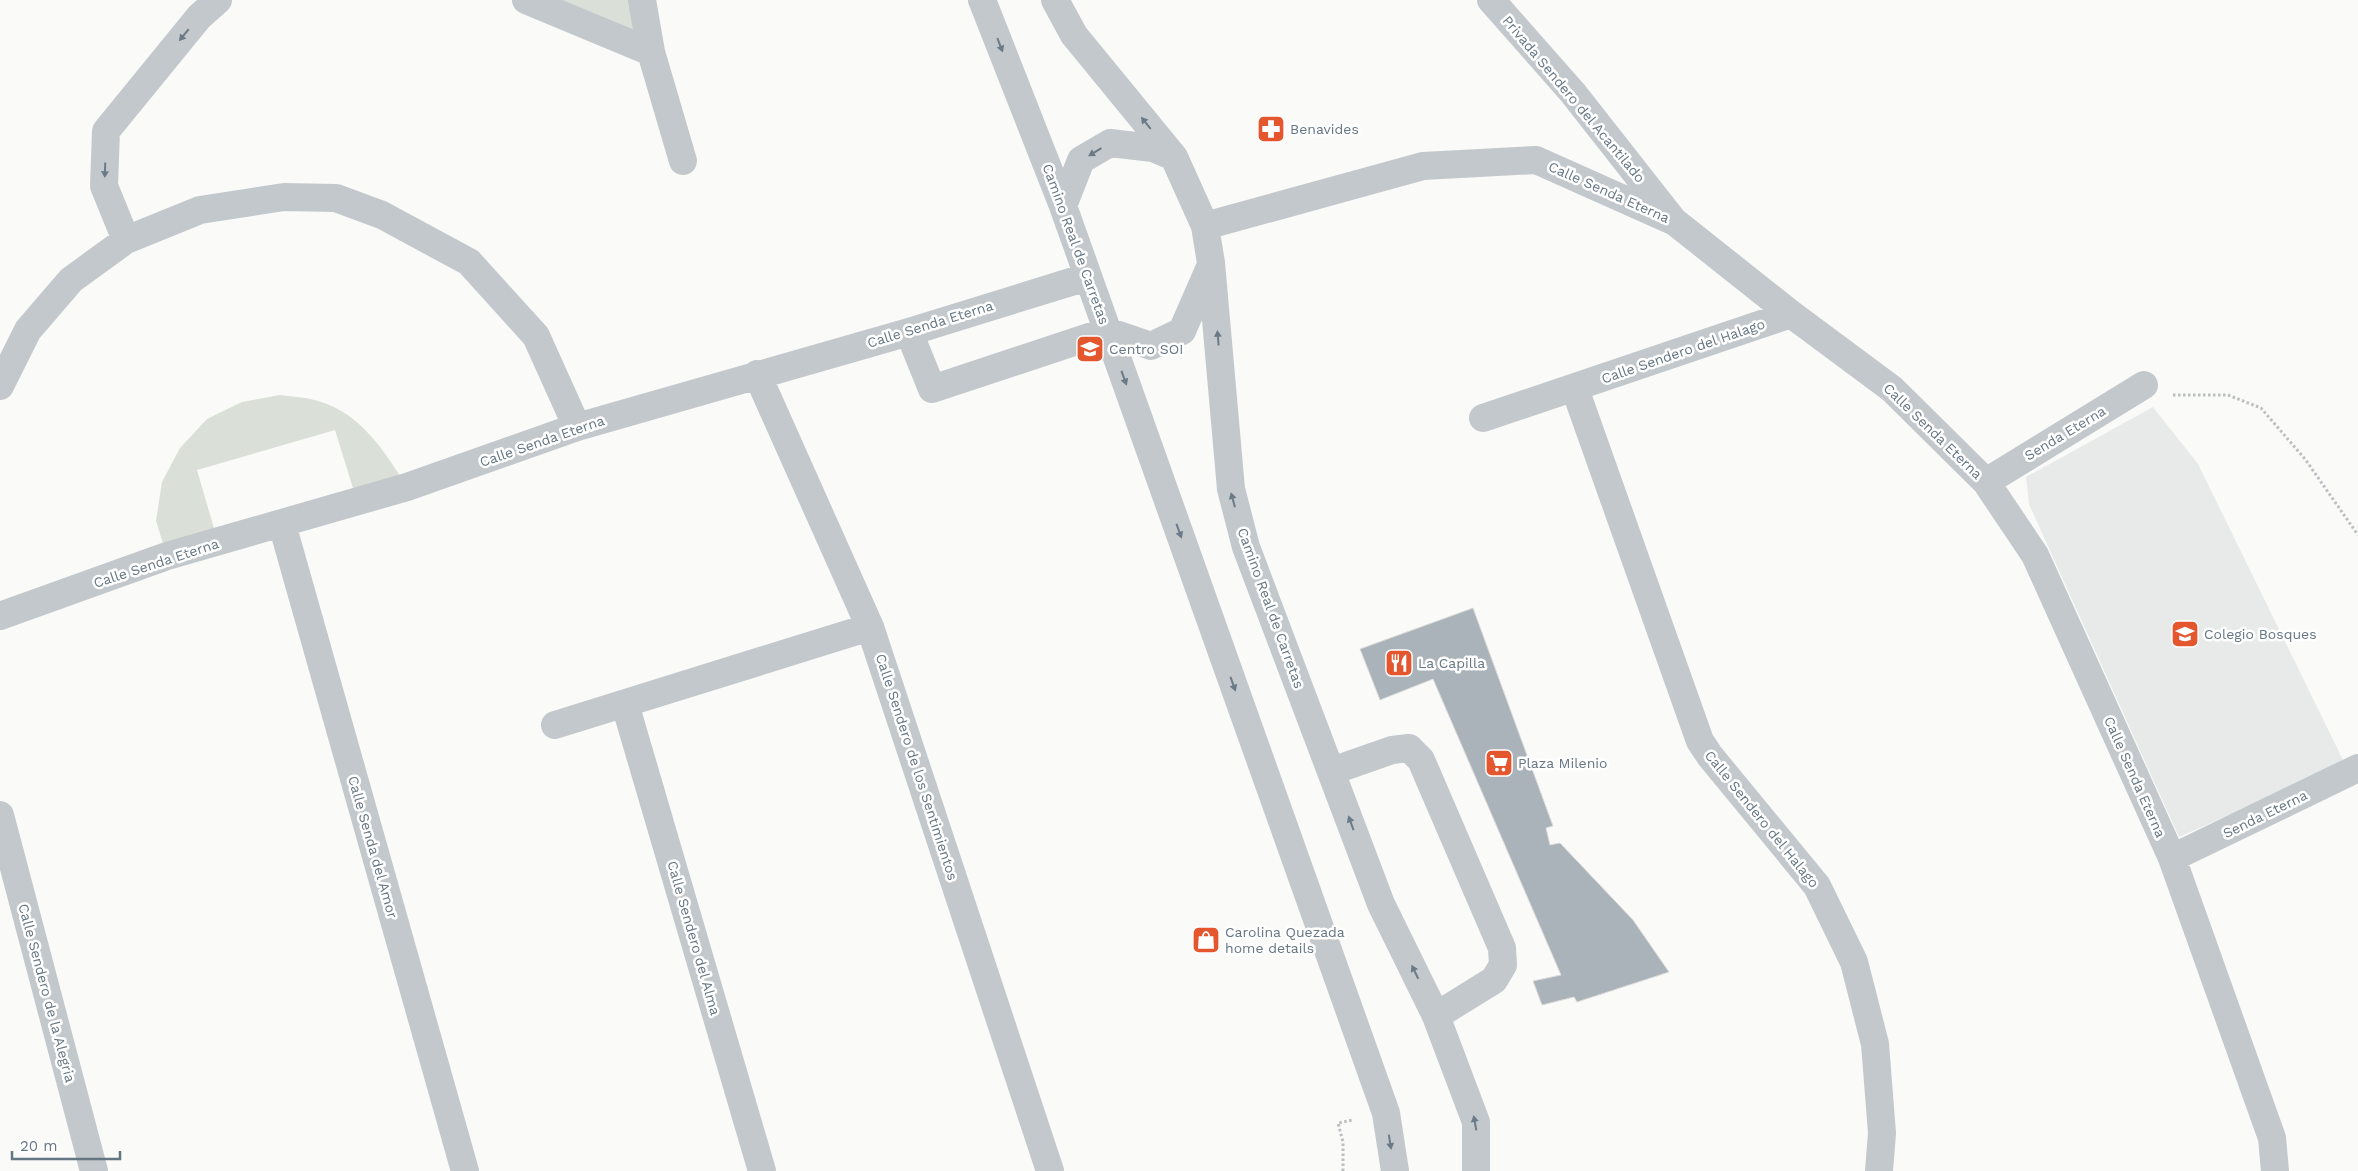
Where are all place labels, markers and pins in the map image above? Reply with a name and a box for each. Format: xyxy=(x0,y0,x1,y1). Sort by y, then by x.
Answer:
pharmacy icon: Benavides xyxy=(1256,114,1286,144)
place label: Benavides xyxy=(1290,121,1359,137)
school or university icon: Centro SOI xyxy=(1075,334,1105,364)
place label: Centro SOI xyxy=(1109,341,1183,357)
school or university icon: Colegio Bosques xyxy=(2170,619,2200,649)
place label: Colegio Bosques xyxy=(2204,626,2317,642)
restaurant icon: La Capilla xyxy=(1384,648,1414,678)
place label: La Capilla xyxy=(1418,655,1485,671)
supermarket icon: Plaza Milenio xyxy=(1484,748,1514,778)
place label: Plaza Milenio xyxy=(1518,755,1607,771)
place label: Carolina Quezada home details xyxy=(1225,924,1345,956)
shop icon: Carolina Quezada home details xyxy=(1191,925,1221,955)

